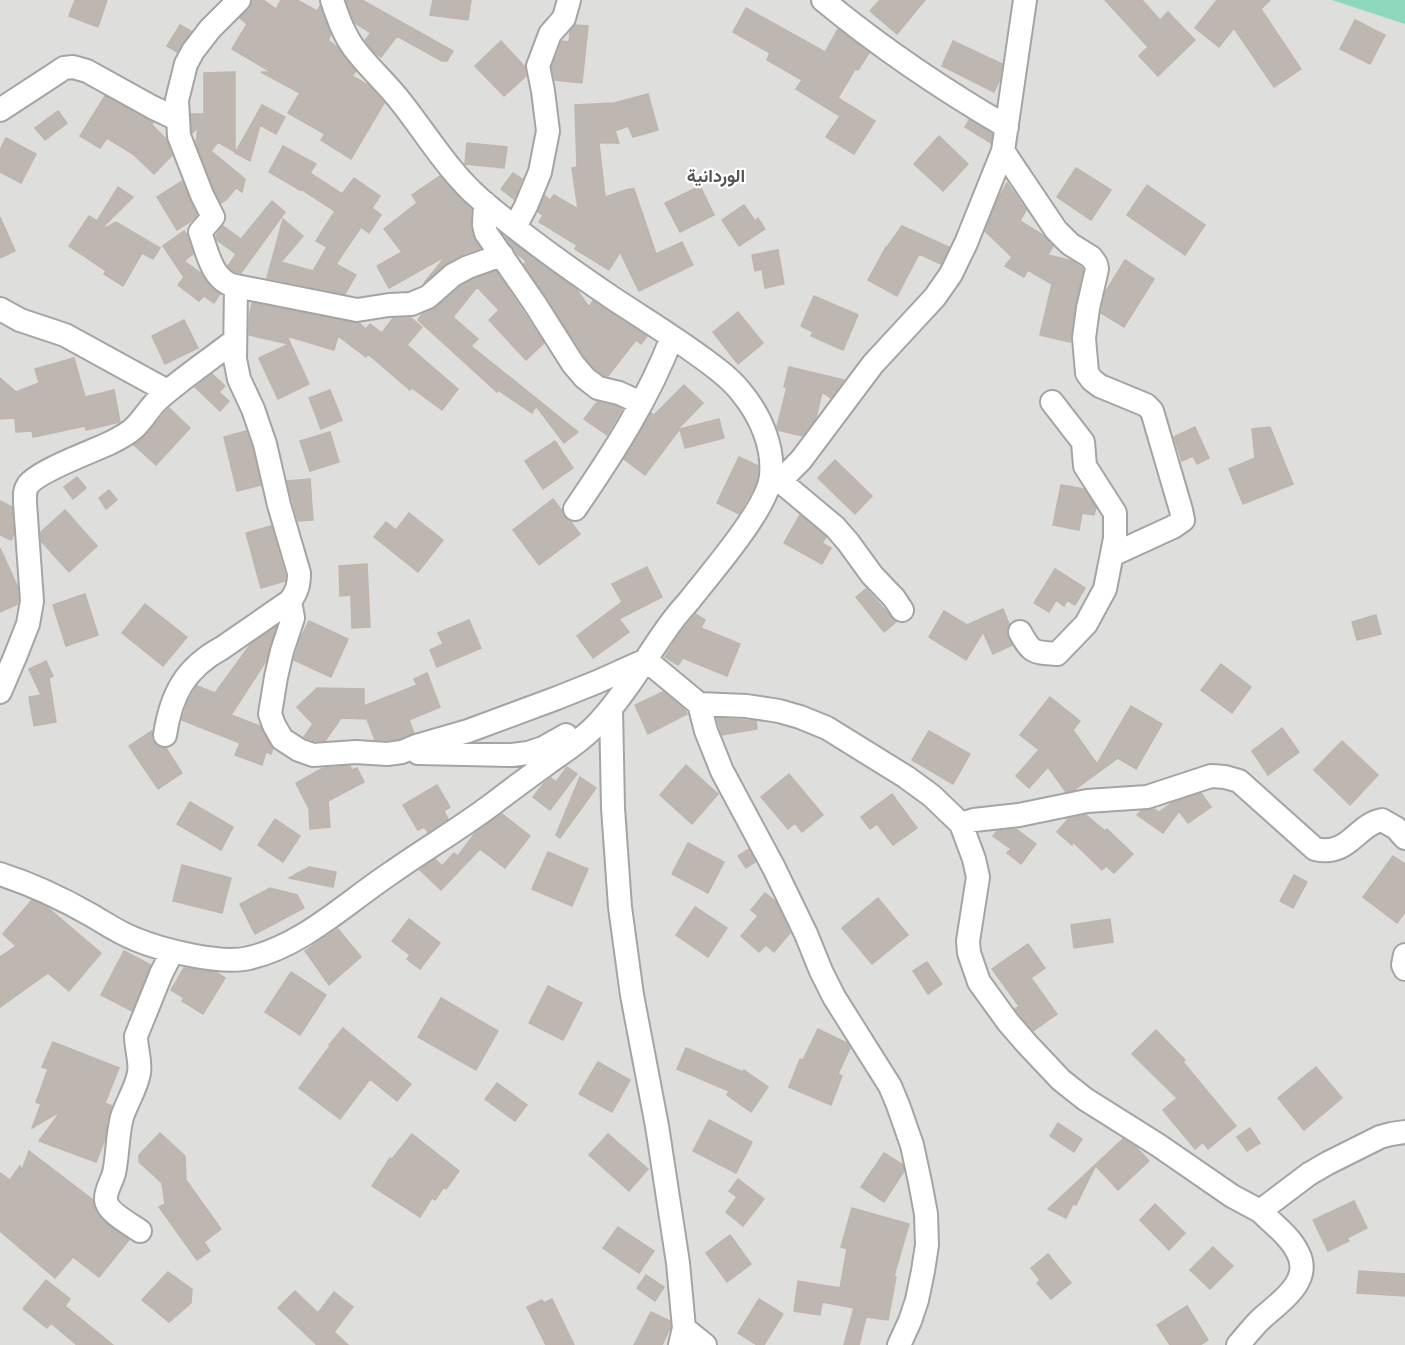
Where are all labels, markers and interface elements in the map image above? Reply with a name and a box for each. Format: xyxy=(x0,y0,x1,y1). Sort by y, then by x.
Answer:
district label: الوردانية xyxy=(687,164,745,187)

